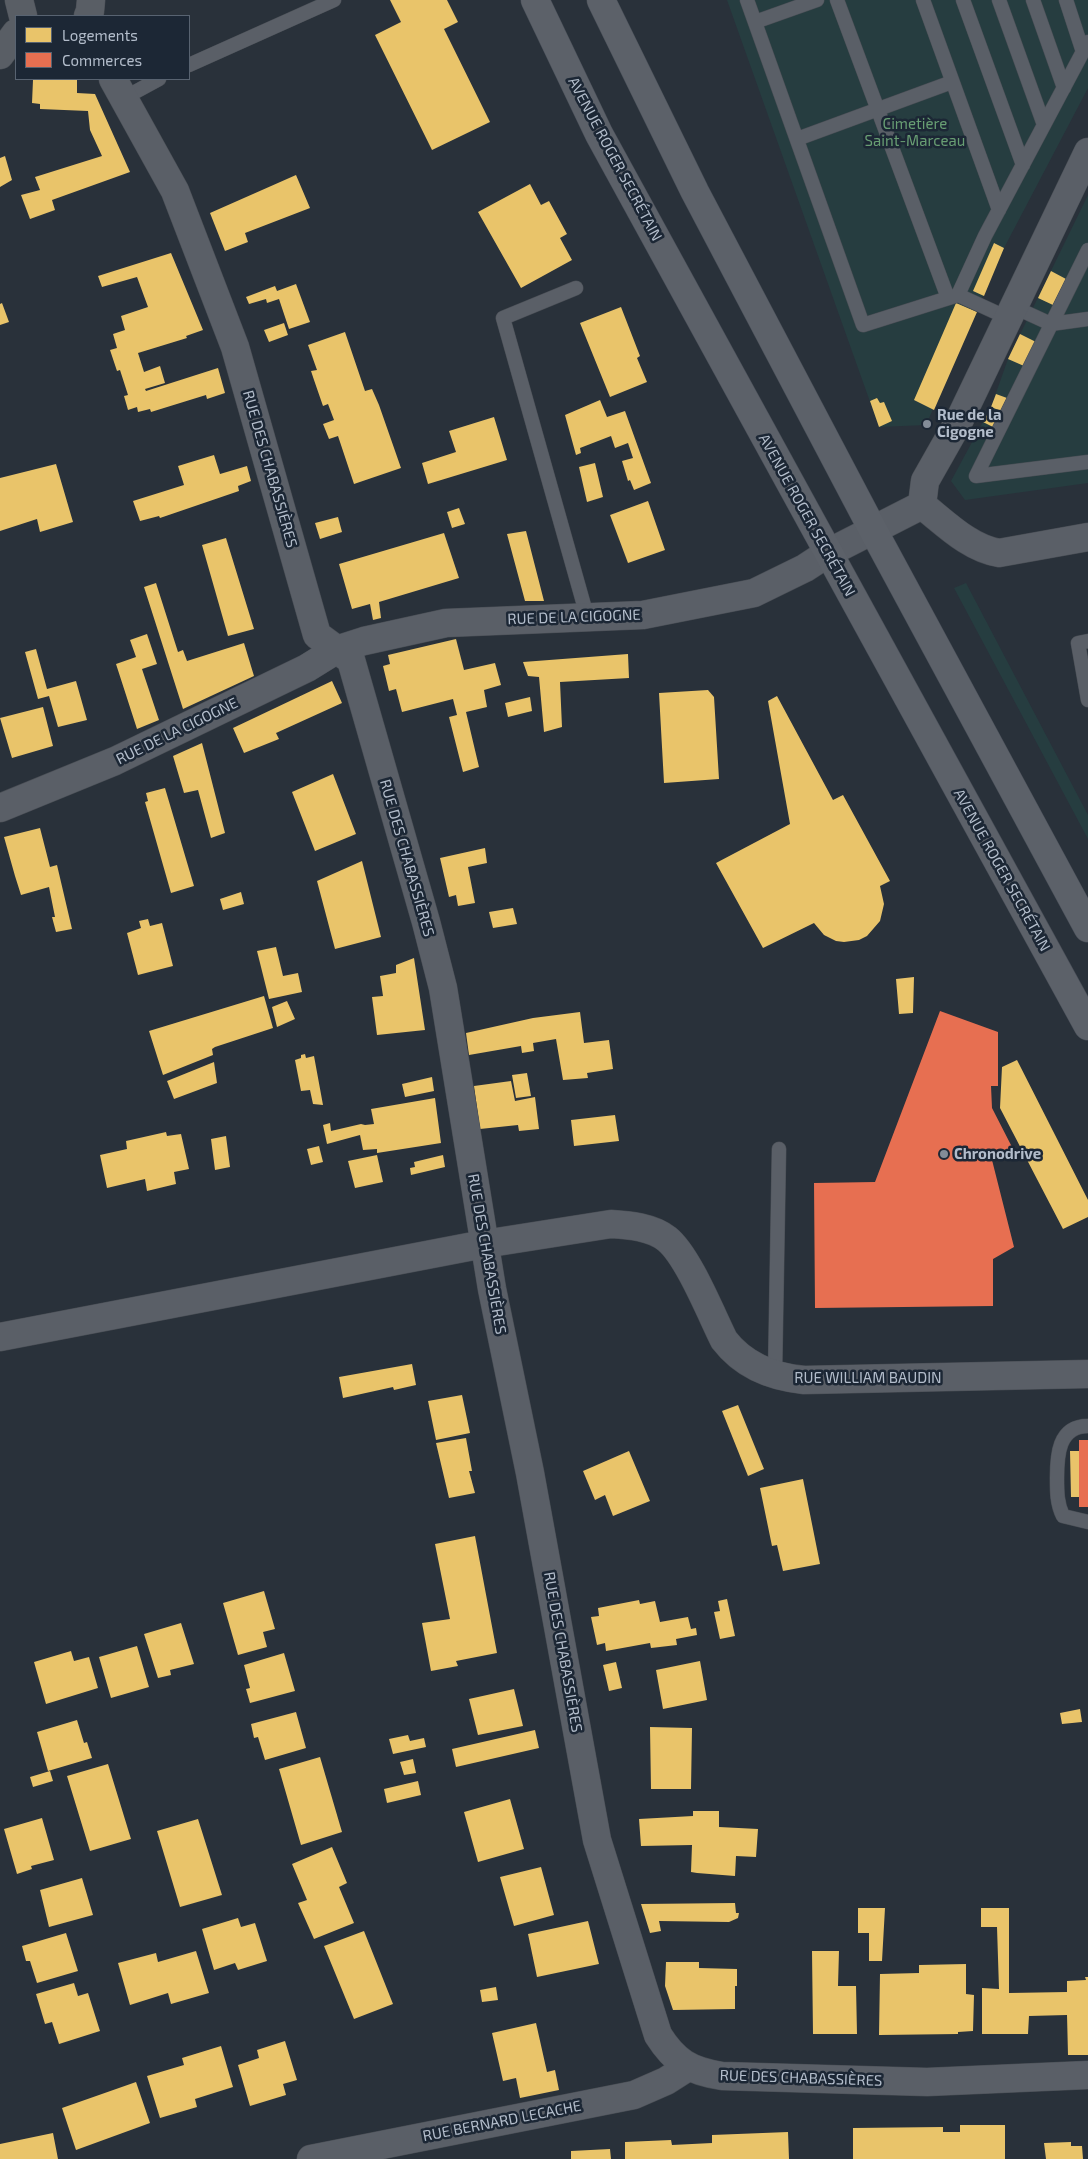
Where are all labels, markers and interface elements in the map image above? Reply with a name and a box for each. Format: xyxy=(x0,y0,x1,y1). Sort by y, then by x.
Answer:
legend xyxy=(15,15,190,80)
text: Logements xyxy=(62,26,138,44)
text: Commerces xyxy=(62,51,142,69)
street label: AVENUE ROGER SECRÉTAIN xyxy=(564,74,666,244)
park label: Cimetière Saint-Marceau xyxy=(865,115,965,150)
street label: RUE DES CHABASSIÈRES xyxy=(239,388,301,550)
place label: Rue de la Cigogne xyxy=(937,406,1001,441)
marker: Rue de la Cigogne xyxy=(921,418,933,430)
street label: AVENUE ROGER SECRÉTAIN xyxy=(755,431,859,599)
street label: RUE DE LA CIGOGNE xyxy=(507,606,641,628)
street label: RUE DE LA CIGOGNE xyxy=(113,694,241,768)
street label: RUE DES CHABASSIÈRES xyxy=(376,777,438,939)
street label: AVENUE ROGER SECRÉTAIN xyxy=(950,786,1054,954)
place label: Chronodrive xyxy=(954,1145,1041,1163)
marker: Chronodrive xyxy=(938,1148,950,1160)
street label: RUE DES CHABASSIÈRES xyxy=(464,1172,510,1336)
street label: RUE WILLIAM BAUDIN xyxy=(794,1369,942,1387)
street label: RUE DES CHABASSIÈRES xyxy=(540,1570,586,1734)
street label: RUE DES CHABASSIÈRES xyxy=(719,2066,883,2090)
street label: RUE BERNARD LECACHE xyxy=(421,2097,583,2145)

